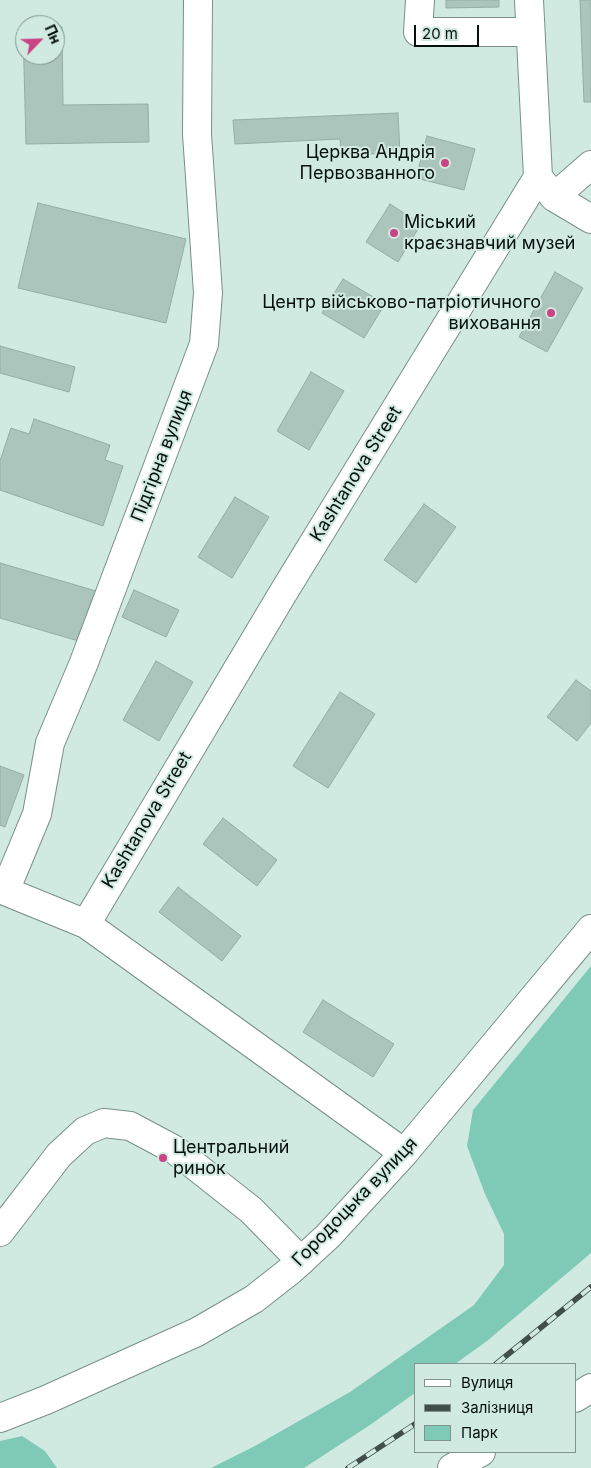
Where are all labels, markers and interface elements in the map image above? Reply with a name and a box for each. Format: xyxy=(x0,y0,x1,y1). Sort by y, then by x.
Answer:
north arrow xyxy=(15,15,65,65)
scale bar xyxy=(416,15,481,47)
text: Пн xyxy=(42,22,65,46)
text: 20 m xyxy=(422,24,458,43)
place label: Церква Андрія Первозванного xyxy=(300,142,435,184)
marker: Церква Андрія Первозванного xyxy=(439,157,451,169)
place label: Міський краєзнавчий музей xyxy=(404,212,575,254)
marker: Міський краєзнавчий музей xyxy=(388,227,400,239)
place label: Центр військово-патріотичного виховання xyxy=(262,292,541,334)
marker: Центр військово-патріотичного виховання xyxy=(545,307,557,319)
street label: Підгірна вулиця xyxy=(127,387,197,525)
street label: Kashtanova Street xyxy=(306,402,406,546)
street label: Kashtanova Street xyxy=(98,748,196,892)
street label: Городоцька вулиця xyxy=(288,1133,422,1271)
place label: Центральний ринок xyxy=(173,1137,289,1180)
marker: Центральний ринок xyxy=(157,1152,169,1164)
legend xyxy=(414,1363,576,1453)
text: Вулиця xyxy=(461,1373,513,1392)
text: Залізниця xyxy=(461,1398,533,1417)
text: Парк xyxy=(461,1423,498,1442)

